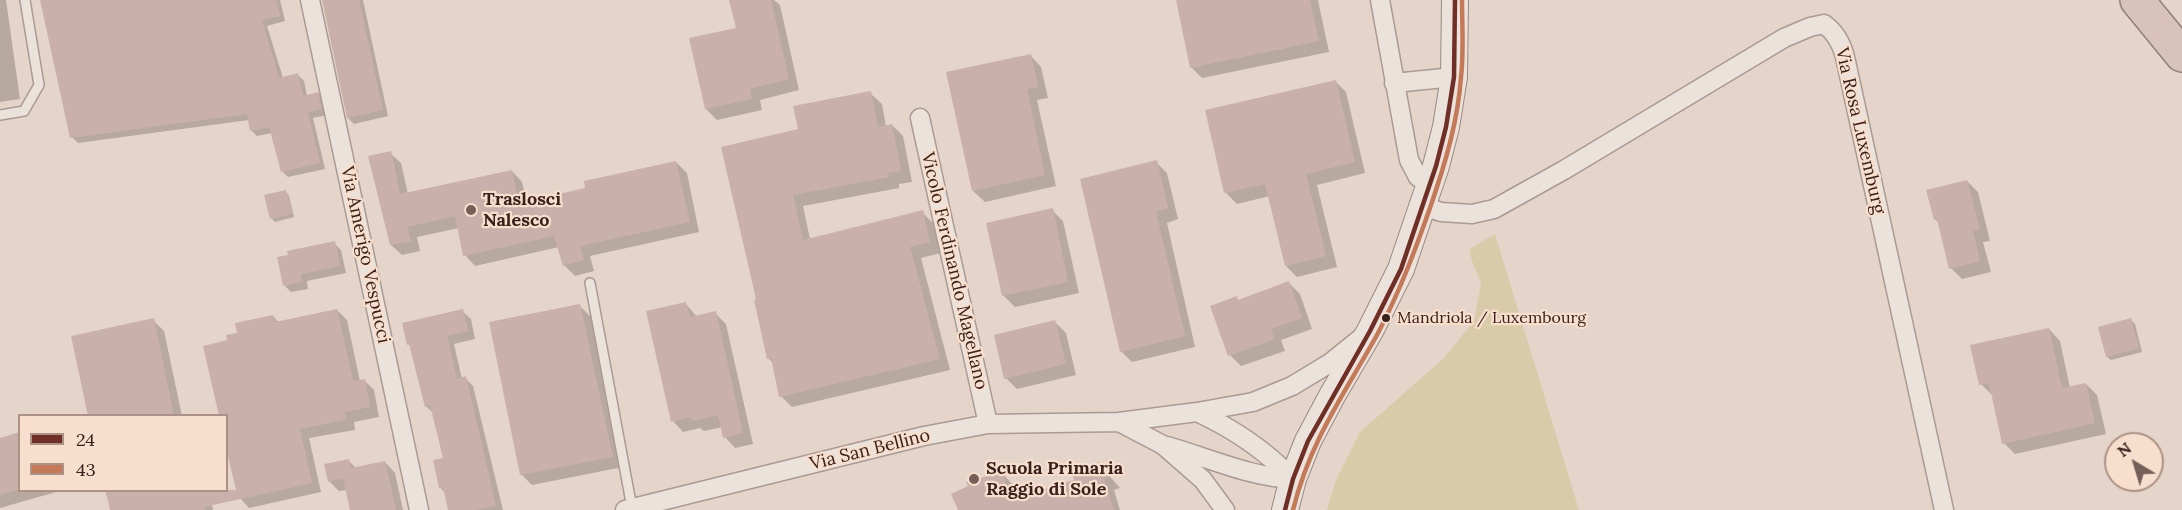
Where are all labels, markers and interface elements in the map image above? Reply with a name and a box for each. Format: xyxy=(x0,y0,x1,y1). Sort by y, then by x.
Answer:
street label: Via Rosa Luxemburg xyxy=(1830,46,1890,216)
street label: Vicolo Ferdinando Magellano xyxy=(916,150,992,392)
street label: Via Amerigo Vespucci xyxy=(336,165,394,345)
place label: Traslosci Nalesco xyxy=(483,189,561,232)
marker: Traslosci Nalesco xyxy=(464,203,478,217)
place label: Mandriola / Luxembourg xyxy=(1397,308,1586,328)
marker: Mandriola / Luxembourg xyxy=(1380,312,1392,324)
legend xyxy=(18,414,228,492)
street label: Via San Bellino xyxy=(808,425,932,475)
text: 24 xyxy=(76,428,95,451)
north arrow xyxy=(2104,432,2164,492)
text: N xyxy=(2113,438,2135,461)
text: 43 xyxy=(76,458,96,481)
place label: Scuola Primaria Raggio di Sole xyxy=(986,458,1123,500)
marker: Scuola Primaria Raggio di Sole xyxy=(967,472,981,486)

